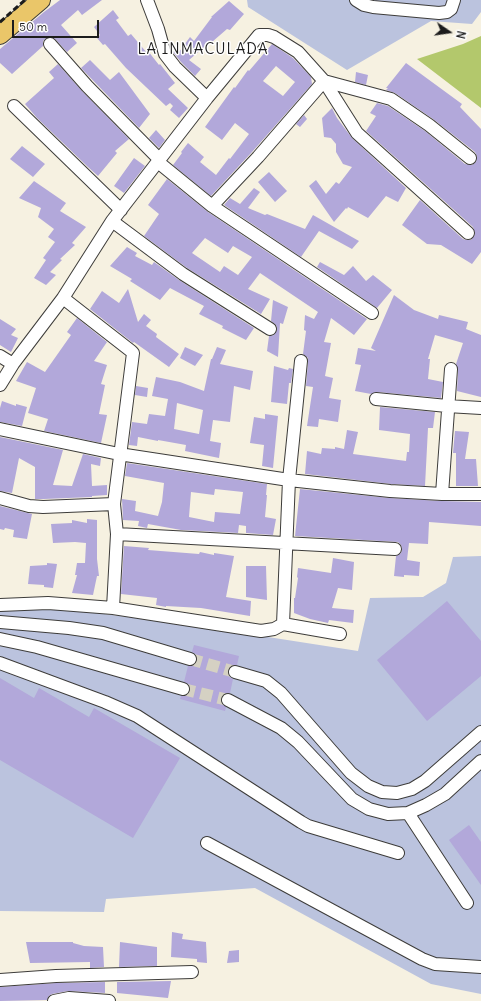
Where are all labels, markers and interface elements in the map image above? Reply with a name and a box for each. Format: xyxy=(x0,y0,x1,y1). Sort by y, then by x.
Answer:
scale bar xyxy=(14,12,101,38)
north arrow xyxy=(429,12,469,52)
text: 50 m xyxy=(19,19,47,34)
text: N xyxy=(453,29,468,40)
district label: LA INMACULADA xyxy=(137,41,269,59)

